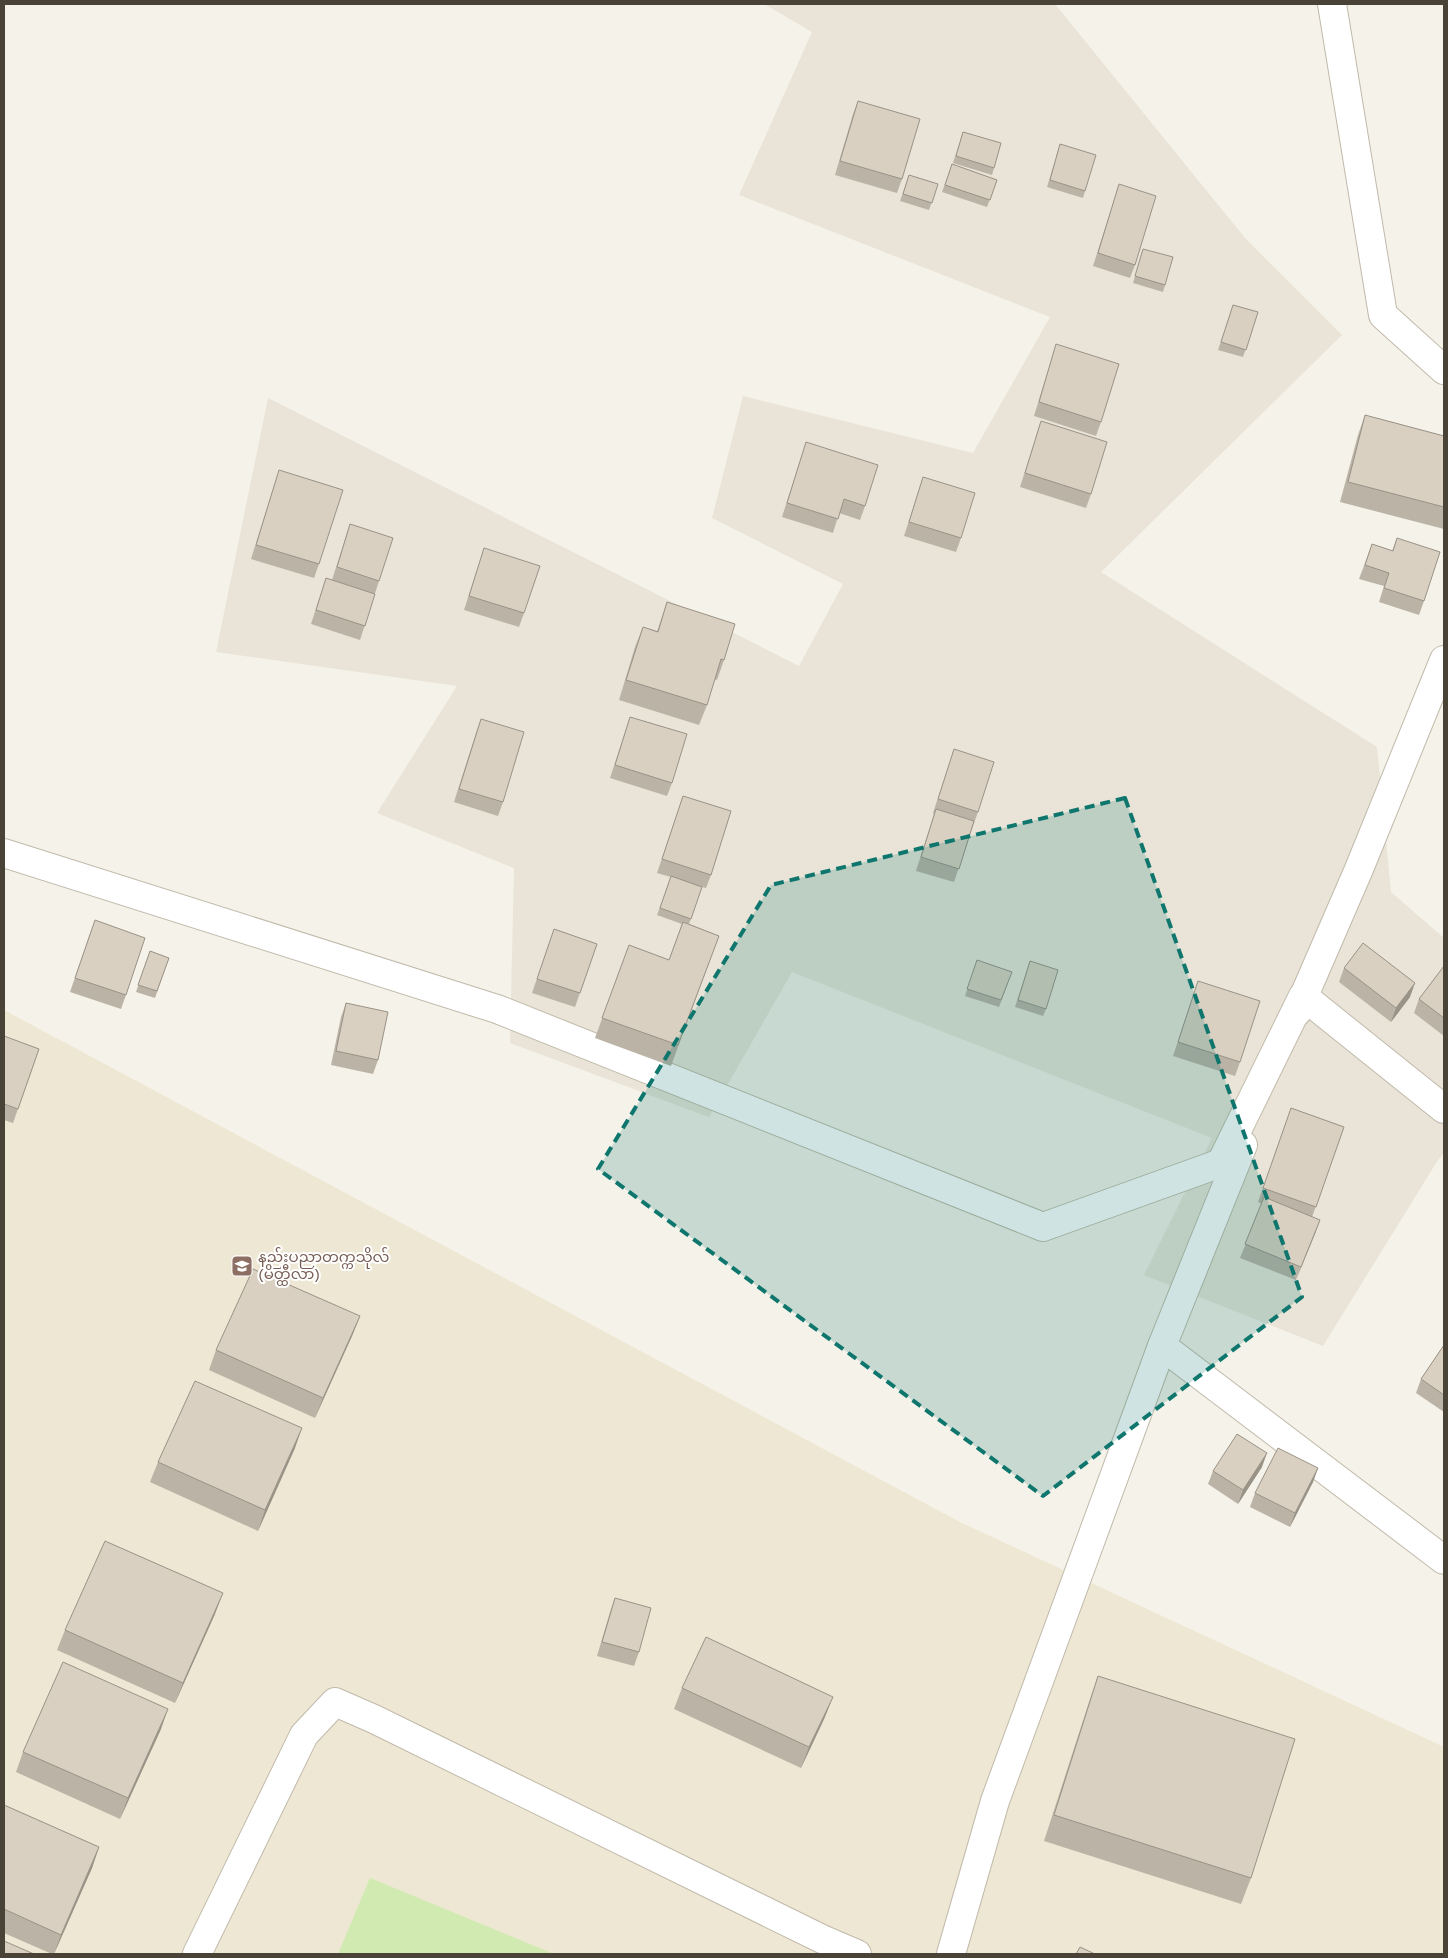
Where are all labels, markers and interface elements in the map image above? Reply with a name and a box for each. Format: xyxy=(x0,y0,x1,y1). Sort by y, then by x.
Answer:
place label: နည်းပညာတက္ကသိုလ် (မိတ္ထီလာ) xyxy=(258,1247,390,1286)
school or university icon: နည်းပညာတက္ကသိုလ် (မိတ္ထီလာ) xyxy=(230,1254,254,1278)

